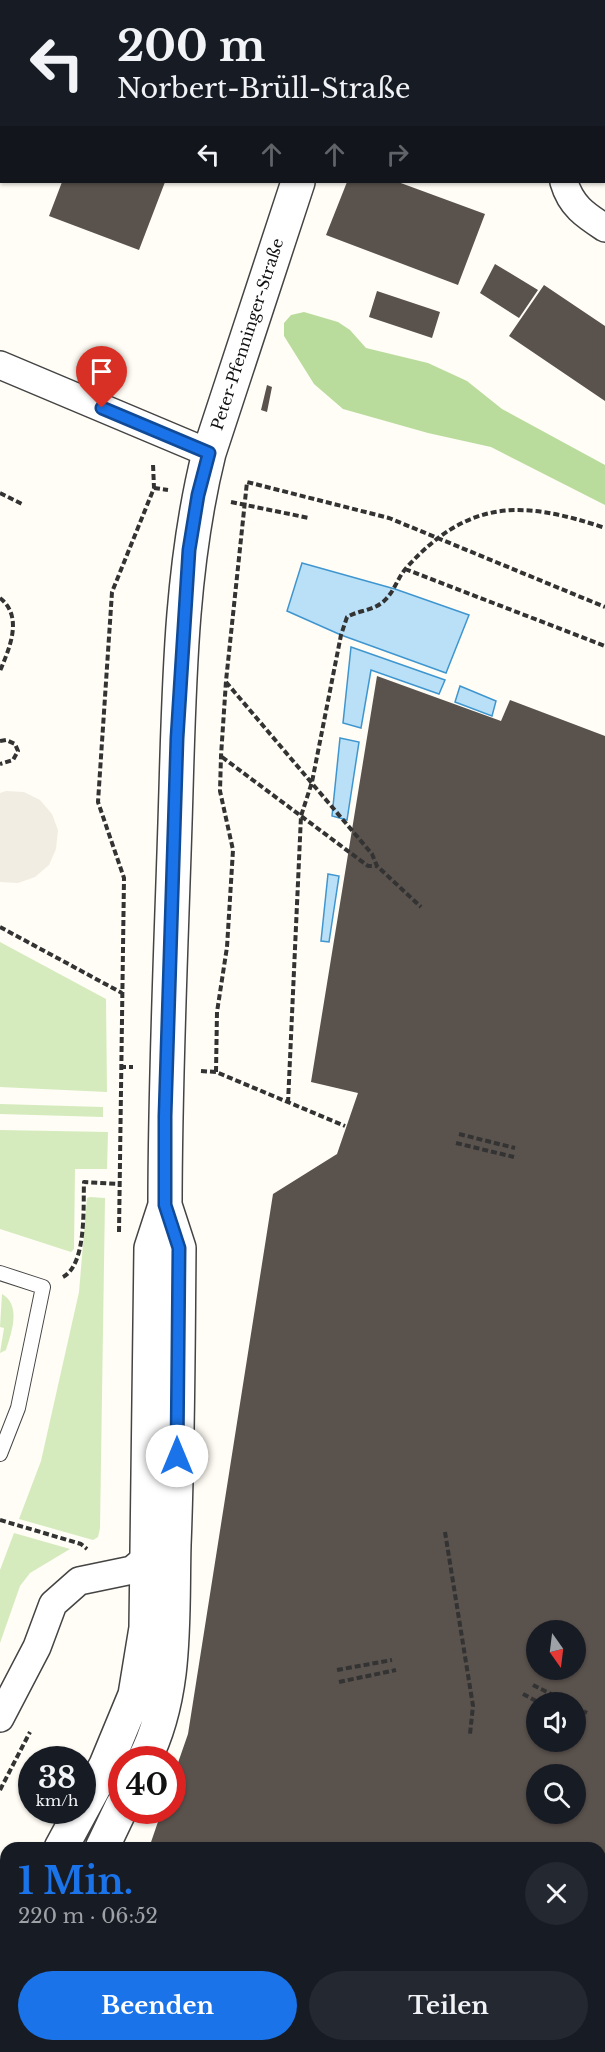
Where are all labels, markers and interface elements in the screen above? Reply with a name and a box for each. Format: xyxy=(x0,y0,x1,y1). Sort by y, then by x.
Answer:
text: 200 m xyxy=(117,20,265,72)
icon: left xyxy=(18,24,96,102)
text: Norbert-Brüll-Straße xyxy=(117,72,410,105)
icon: left xyxy=(192,138,225,171)
icon: ahead xyxy=(255,138,288,171)
icon: ahead xyxy=(318,138,351,171)
icon: right xyxy=(381,138,414,171)
street label: Peter-Pfenninger-Straße xyxy=(207,236,287,432)
pin xyxy=(76,346,127,408)
icon: arrive xyxy=(85,355,118,388)
position arrow xyxy=(145,1424,209,1488)
north arrow xyxy=(526,1620,586,1680)
map controls xyxy=(526,1620,586,1824)
button: sound xyxy=(526,1692,586,1752)
speed limit sign: 40 xyxy=(108,1746,186,1824)
text: 38 xyxy=(38,1759,76,1796)
button: search xyxy=(526,1764,586,1824)
text: km/h xyxy=(36,1791,78,1810)
text: 1 Min. xyxy=(18,1859,133,1904)
button: close xyxy=(525,1862,588,1925)
text: 220 m · 06:52 xyxy=(18,1904,158,1928)
button: Beenden xyxy=(18,1971,297,2040)
button: Teilen xyxy=(309,1971,588,2040)

